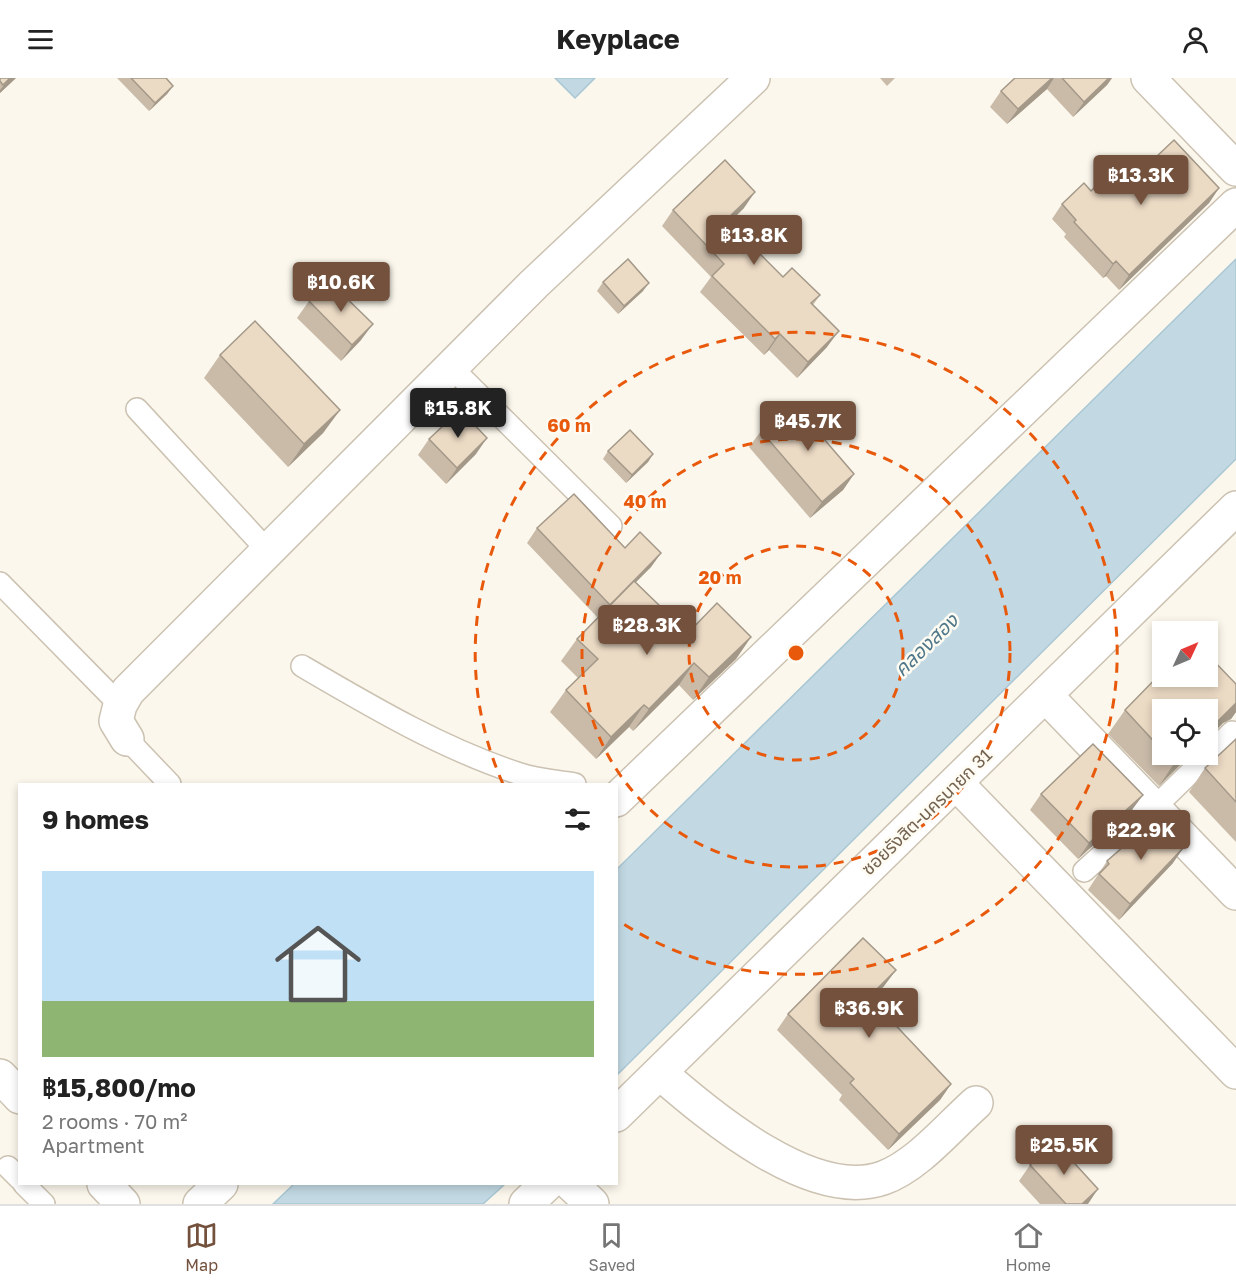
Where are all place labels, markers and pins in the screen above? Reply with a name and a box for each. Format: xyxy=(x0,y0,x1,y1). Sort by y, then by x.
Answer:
pin: ฿13.3K xyxy=(1092,155,1190,206)
pin: ฿13.8K xyxy=(705,215,803,266)
pin: ฿10.6K xyxy=(292,262,390,313)
pin: ฿15.8K xyxy=(409,388,507,439)
pin: ฿45.7K xyxy=(759,401,857,452)
pin: ฿28.3K xyxy=(598,605,696,656)
centre of rings xyxy=(786,643,806,663)
pin: ฿22.9K xyxy=(1092,810,1190,861)
pin: ฿36.9K xyxy=(820,988,918,1039)
pin: ฿25.5K xyxy=(1015,1125,1113,1176)

